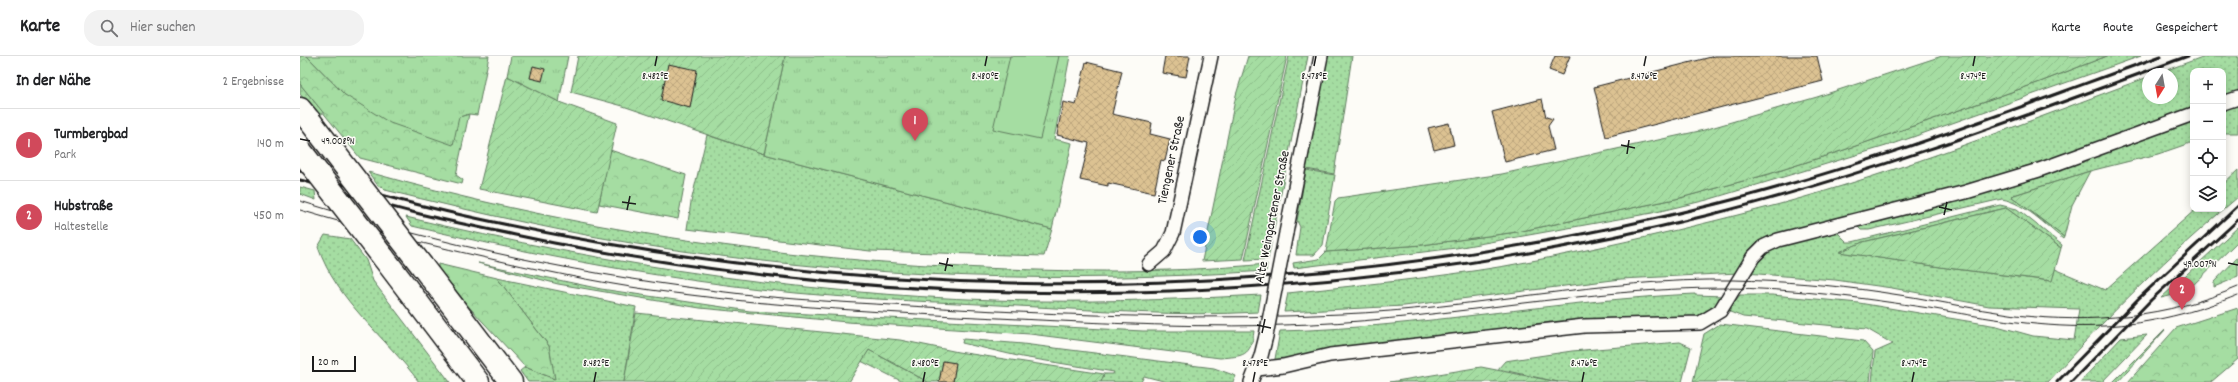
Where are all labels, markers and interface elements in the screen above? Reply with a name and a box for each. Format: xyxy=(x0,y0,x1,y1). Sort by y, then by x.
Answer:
search box xyxy=(84,10,364,46)
text: Karte xyxy=(20,14,60,41)
icon: search xyxy=(98,17,120,39)
text: Hier suchen xyxy=(130,17,195,39)
text: Karte xyxy=(2051,18,2081,38)
text: Route xyxy=(2103,18,2133,38)
text: Gespeichert xyxy=(2155,18,2218,38)
north arrow xyxy=(2142,68,2178,104)
map controls xyxy=(2190,68,2226,212)
button: + xyxy=(2190,68,2226,104)
text: In der Nähe xyxy=(16,70,91,94)
text: 8.482°E xyxy=(642,70,668,84)
text: 8.480°E xyxy=(971,70,999,84)
text: 8.478°E xyxy=(1301,70,1327,84)
text: 8.476°E xyxy=(1631,70,1658,84)
text: 8.474°E xyxy=(1960,70,1986,84)
text: 2 Ergebnisse xyxy=(223,73,284,92)
button: − xyxy=(2190,104,2226,140)
pin: 1 xyxy=(902,108,928,141)
street label: Tiengener Straße xyxy=(1153,114,1191,206)
text: Turmbergbad xyxy=(54,124,128,146)
text: 1 xyxy=(28,135,30,154)
text: 140 m xyxy=(257,135,284,154)
text: 49.008°N xyxy=(321,135,355,149)
button: locate xyxy=(2190,140,2226,176)
text: Park xyxy=(54,146,76,165)
street label: Alte Weingartener Straße xyxy=(1250,149,1296,285)
button: layers xyxy=(2190,176,2226,212)
text: Hubstraße xyxy=(54,196,113,218)
text: 2 xyxy=(26,207,32,226)
text: 450 m xyxy=(254,207,284,226)
text: Haltestelle xyxy=(54,218,108,237)
your location xyxy=(1190,227,1210,247)
text: 49.007°N xyxy=(2183,258,2217,272)
pin: 2 xyxy=(2169,277,2195,310)
scale bar xyxy=(312,354,356,373)
text: 20 m xyxy=(318,355,339,371)
text: 8.482°E xyxy=(583,357,609,371)
text: 8.480°E xyxy=(911,357,939,371)
text: 8.478°E xyxy=(1242,357,1268,371)
text: 8.476°E xyxy=(1571,357,1598,371)
text: 8.474°E xyxy=(1901,357,1927,371)

